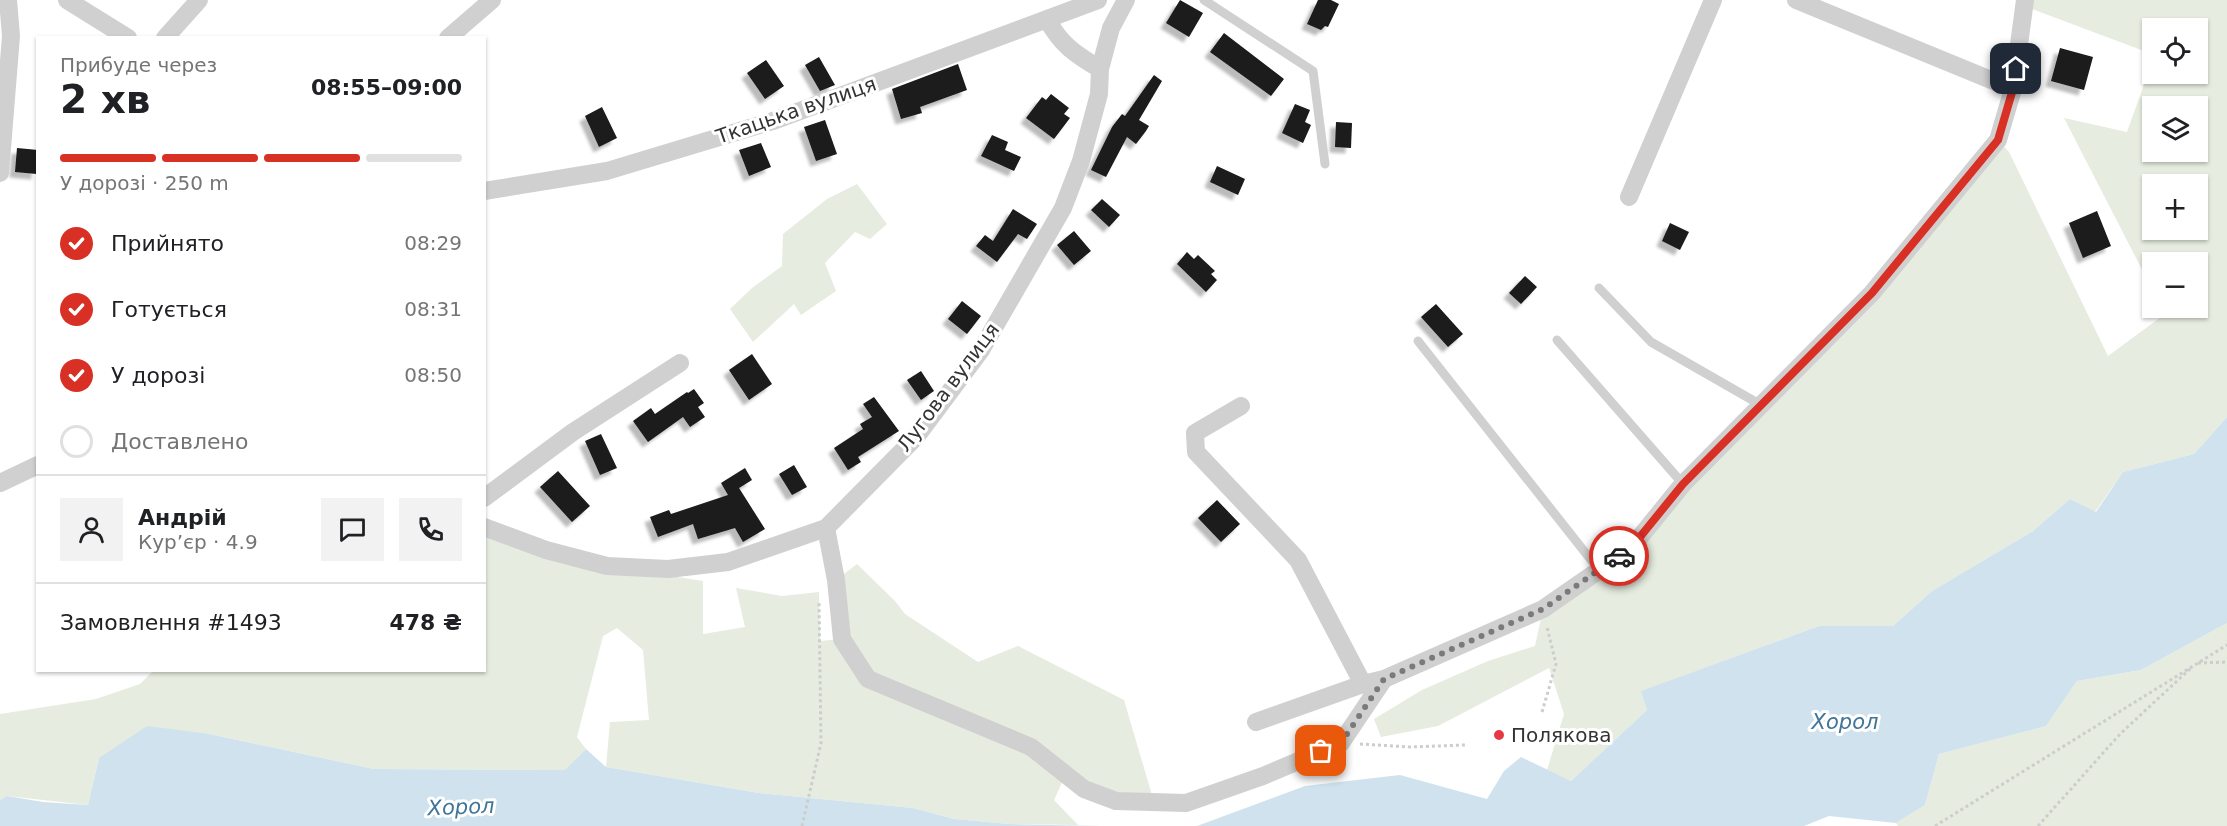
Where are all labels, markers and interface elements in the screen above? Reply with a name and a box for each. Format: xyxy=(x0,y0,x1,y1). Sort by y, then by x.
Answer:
map controls xyxy=(2142,18,2208,318)
button: locate xyxy=(2142,18,2208,84)
pin xyxy=(1990,43,2041,94)
icon: home xyxy=(1999,52,2032,85)
text: Прибуде через xyxy=(60,53,217,77)
street label: Ткацька вулиця xyxy=(712,71,879,149)
text: 08:55–09:00 xyxy=(311,75,462,100)
text: 2 хв xyxy=(60,77,151,122)
button: layers xyxy=(2142,96,2208,162)
text: У дорозі · 250 m xyxy=(60,171,229,195)
button: + xyxy=(2142,174,2208,240)
icon: check xyxy=(60,227,93,260)
text: Прийнято xyxy=(111,231,224,256)
text: 08:29 xyxy=(404,231,462,255)
button: − xyxy=(2142,252,2208,318)
icon: check xyxy=(60,293,93,326)
text: Готується xyxy=(111,297,227,322)
text: 08:31 xyxy=(404,297,462,321)
street label: Лугова вулиця xyxy=(892,318,1004,456)
icon: check xyxy=(60,359,93,392)
text: У дорозі xyxy=(111,363,205,388)
text: 08:50 xyxy=(404,363,462,387)
text: Доставлено xyxy=(111,429,248,454)
button: person xyxy=(60,498,123,561)
button: chat xyxy=(321,498,384,561)
button: phone xyxy=(399,498,462,561)
text: Андрій xyxy=(138,505,227,530)
courier xyxy=(1589,526,1649,586)
text: Кур’єр · 4.9 xyxy=(138,530,258,554)
icon: car xyxy=(1603,540,1636,573)
text: Замовлення #1493 xyxy=(60,610,282,635)
text: 478 ₴ xyxy=(390,610,462,635)
water label: Хорол xyxy=(1811,710,1878,734)
place label: Полякова xyxy=(1511,723,1611,747)
pin xyxy=(1295,725,1346,776)
marker: Полякова xyxy=(1492,728,1506,742)
icon: bag xyxy=(1304,734,1337,767)
water label: Хорол xyxy=(426,794,495,820)

